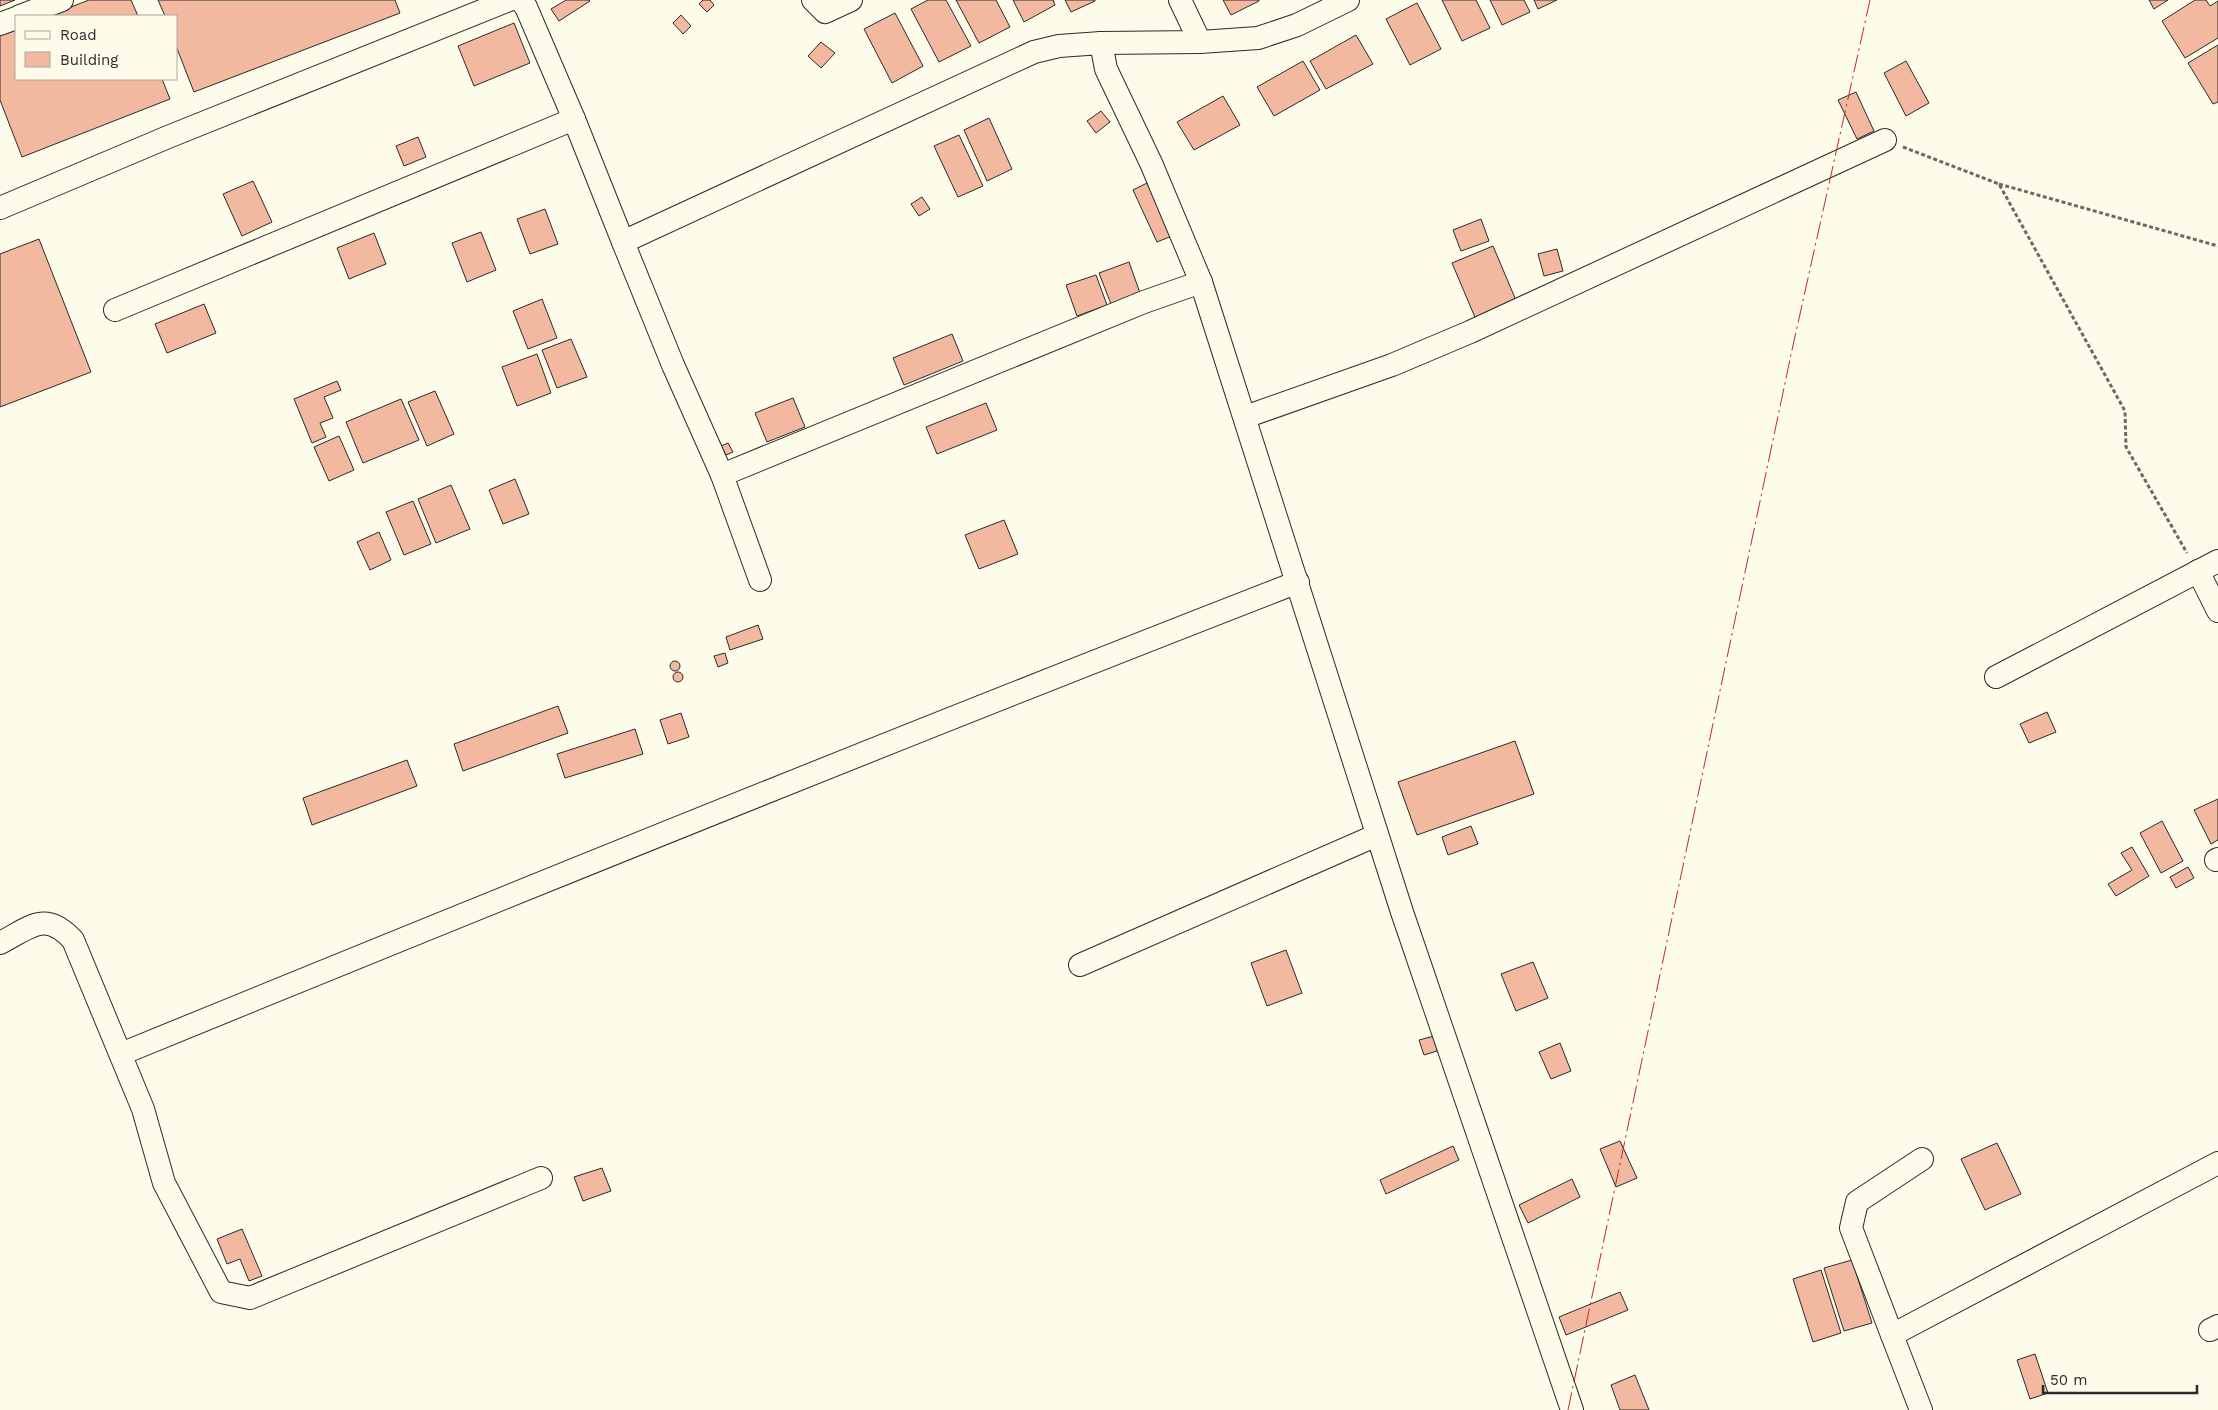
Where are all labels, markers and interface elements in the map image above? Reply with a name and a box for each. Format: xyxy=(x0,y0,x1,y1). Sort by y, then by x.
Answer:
legend xyxy=(15,15,178,80)
text: Road xyxy=(60,26,97,44)
text: Building xyxy=(60,51,118,69)
scale bar xyxy=(2043,1362,2197,1394)
text: 50 m xyxy=(2050,1371,2087,1389)

